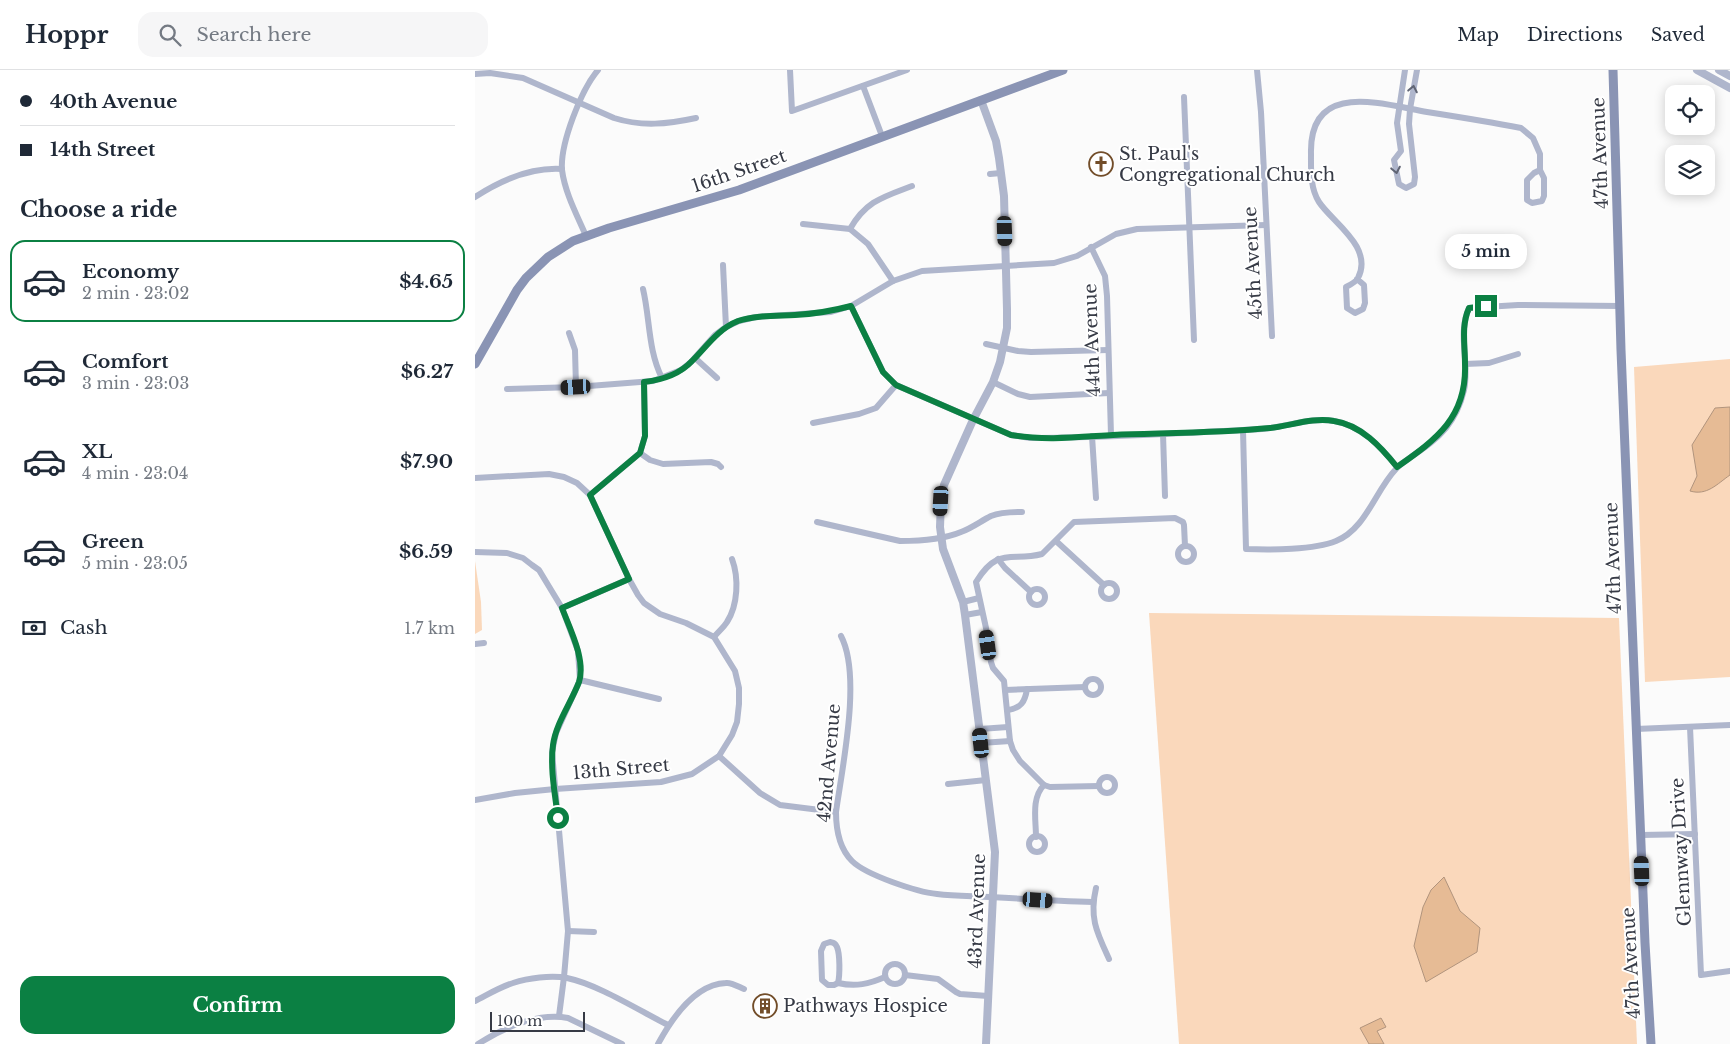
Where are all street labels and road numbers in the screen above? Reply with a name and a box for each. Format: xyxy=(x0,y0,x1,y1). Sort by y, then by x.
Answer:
street label: 47th Avenue xyxy=(1587,97,1613,209)
street label: 16th Street xyxy=(689,145,789,197)
street label: 45th Avenue xyxy=(1239,206,1267,320)
street label: 44th Avenue xyxy=(1079,283,1105,397)
street label: 47th Avenue xyxy=(1600,502,1626,614)
street label: 42nd Avenue xyxy=(813,703,845,823)
street label: 13th Street xyxy=(571,754,671,784)
street label: Glennway Drive xyxy=(1666,777,1696,927)
street label: 43rd Avenue xyxy=(964,853,990,969)
street label: 47th Avenue xyxy=(1617,907,1645,1019)

